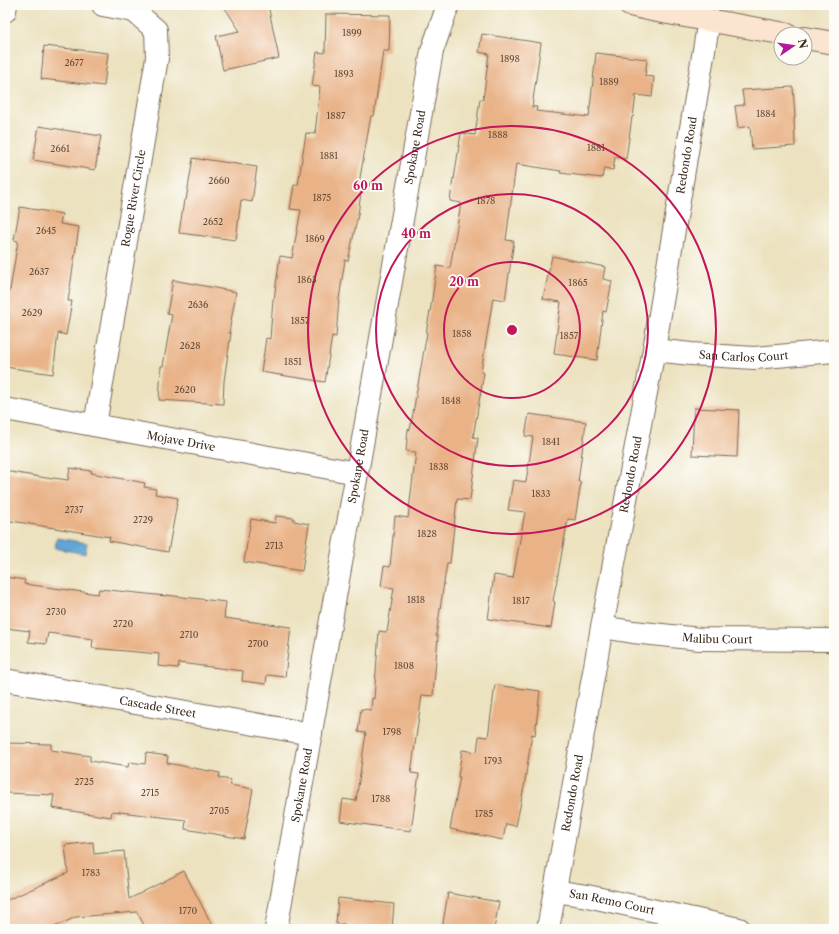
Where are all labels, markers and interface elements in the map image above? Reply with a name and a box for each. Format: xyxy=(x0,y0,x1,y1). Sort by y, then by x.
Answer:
north arrow xyxy=(773,26,813,66)
house number: 1899 xyxy=(342,27,362,38)
text: N xyxy=(795,38,811,50)
house number: 1898 xyxy=(500,53,520,64)
house number: 2677 xyxy=(64,57,84,68)
house number: 1893 xyxy=(334,68,354,79)
house number: 1889 xyxy=(599,76,619,87)
house number: 1884 xyxy=(756,108,776,119)
street label: Spokane Road xyxy=(401,109,428,186)
house number: 1887 xyxy=(327,110,346,121)
street label: Redondo Road xyxy=(673,115,700,195)
house number: 1888 xyxy=(488,129,508,140)
house number: 1881 xyxy=(587,142,605,153)
house number: 2661 xyxy=(50,143,70,154)
street label: Rogue River Circle xyxy=(118,149,148,248)
house number: 1881 xyxy=(320,150,338,161)
house number: 2660 xyxy=(208,175,230,186)
text: 60 m xyxy=(353,178,383,193)
house number: 1875 xyxy=(313,192,331,203)
house number: 1878 xyxy=(477,195,495,206)
house number: 2652 xyxy=(203,216,223,227)
house number: 2645 xyxy=(36,225,56,236)
text: 40 m xyxy=(401,226,431,241)
house number: 1869 xyxy=(305,233,325,244)
house number: 2637 xyxy=(29,266,49,277)
house number: 1863 xyxy=(297,274,317,285)
text: 20 m xyxy=(449,274,479,289)
house number: 1865 xyxy=(568,277,588,288)
house number: 2636 xyxy=(188,299,208,310)
house number: 2629 xyxy=(22,307,42,318)
house number: 1857 xyxy=(291,315,310,326)
centre of rings xyxy=(505,323,519,337)
house number: 1858 xyxy=(452,328,472,339)
house number: 1857 xyxy=(560,330,579,341)
house number: 2628 xyxy=(180,340,200,351)
street label: San Carlos Court xyxy=(699,348,789,365)
house number: 1851 xyxy=(284,356,302,367)
house number: 2620 xyxy=(174,384,196,395)
house number: 1848 xyxy=(441,395,461,406)
street label: Mojave Drive xyxy=(146,428,217,454)
street label: Spokane Road xyxy=(345,428,372,505)
street label: Redondo Road xyxy=(617,434,645,514)
house number: 1841 xyxy=(542,436,560,447)
house number: 1838 xyxy=(429,461,449,472)
house number: 1833 xyxy=(531,488,551,499)
house number: 2737 xyxy=(65,504,84,515)
house number: 2729 xyxy=(133,514,153,525)
house number: 1828 xyxy=(417,528,437,539)
house number: 2713 xyxy=(265,540,283,551)
house number: 1818 xyxy=(407,594,425,605)
house number: 1817 xyxy=(512,595,530,606)
house number: 2730 xyxy=(46,606,66,617)
house number: 2720 xyxy=(113,618,134,629)
house number: 2710 xyxy=(179,629,199,640)
street label: Malibu Court xyxy=(681,630,753,646)
house number: 2700 xyxy=(247,638,269,649)
house number: 1808 xyxy=(394,660,414,671)
street label: Cascade Street xyxy=(118,693,197,721)
house number: 1798 xyxy=(383,726,401,737)
street label: Spokane Road xyxy=(288,747,315,824)
street label: Redondo Road xyxy=(559,753,586,833)
house number: 1793 xyxy=(484,755,502,766)
house number: 2725 xyxy=(74,776,94,787)
house number: 2715 xyxy=(141,787,159,798)
house number: 1788 xyxy=(372,793,390,804)
house number: 2705 xyxy=(209,805,229,816)
house number: 1785 xyxy=(475,808,493,819)
house number: 1783 xyxy=(82,867,100,878)
street label: San Remo Court xyxy=(568,886,656,918)
house number: 1770 xyxy=(179,905,197,916)

